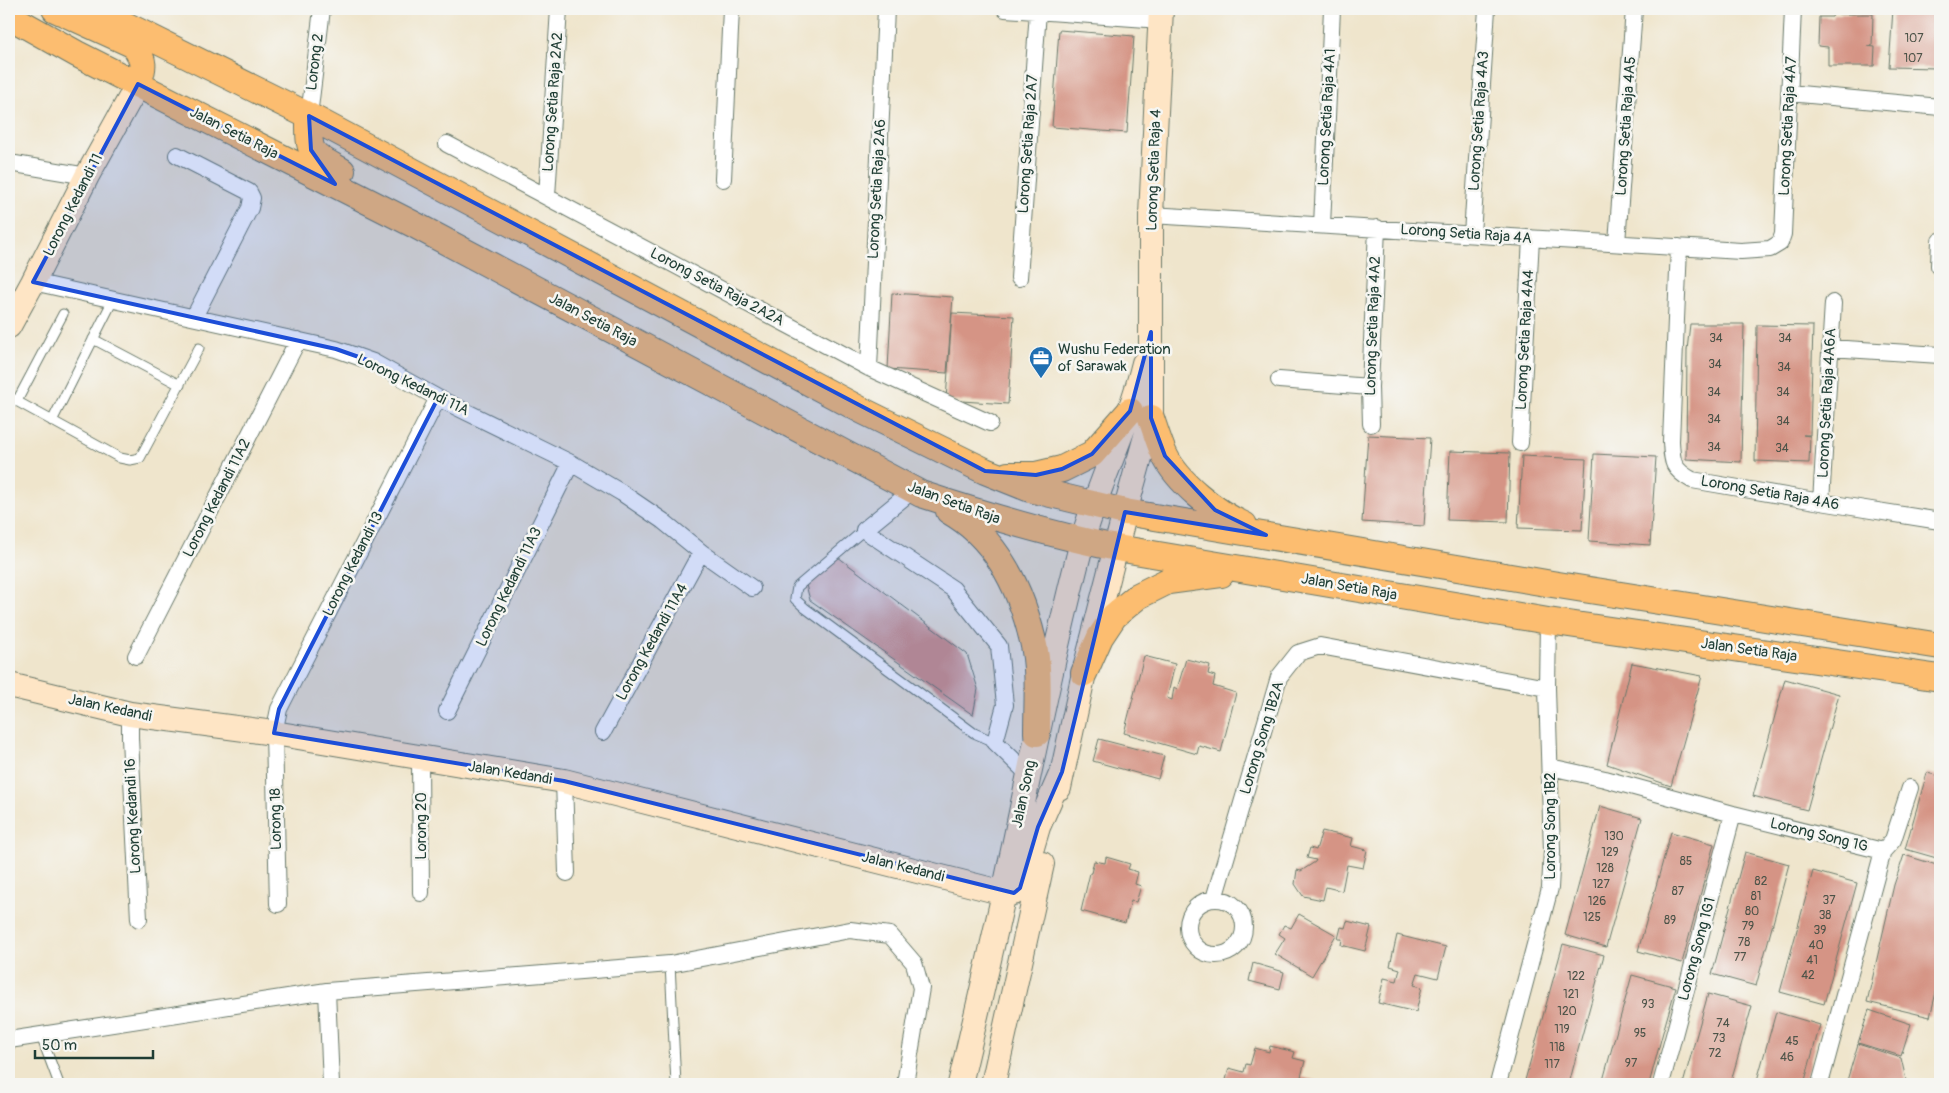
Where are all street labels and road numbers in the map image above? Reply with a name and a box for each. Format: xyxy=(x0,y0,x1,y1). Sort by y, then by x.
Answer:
street label: Lorong 2 xyxy=(302,32,328,92)
street label: Lorong Setia Raja 2A2 xyxy=(539,32,567,172)
street label: Lorong Setia Raja 4A1 xyxy=(1314,48,1340,186)
street label: Lorong Setia Raja 4A3 xyxy=(1465,51,1493,191)
street label: Lorong Setia Raja 4A5 xyxy=(1612,56,1640,196)
street label: Lorong Setia Raja 4A7 xyxy=(1775,56,1801,196)
street label: Lorong Setia Raja 2A7 xyxy=(1014,74,1042,214)
street label: Jalan Setia Raja xyxy=(186,102,282,164)
street label: Lorong Setia Raja 4 xyxy=(1142,108,1166,231)
street label: Lorong Setia Raja 2A6 xyxy=(864,119,890,259)
street label: Lorong Kedandi 11 xyxy=(39,151,107,259)
street label: Lorong Setia Raja 4A xyxy=(1400,220,1533,248)
street label: Lorong Setia Raja 2A2A xyxy=(647,244,788,331)
street label: Lorong Setia Raja 4A2 xyxy=(1361,256,1385,396)
street label: Lorong Setia Raja 4A4 xyxy=(1512,269,1538,411)
street label: Jalan Setia Raja xyxy=(546,289,640,351)
street label: Lorong Setia Raja 4A6A xyxy=(1814,327,1840,478)
street label: Lorong Kedandi 11A xyxy=(354,350,472,420)
street label: Lorong Kedandi 11A2 xyxy=(179,435,255,561)
street label: Lorong Setia Raja 4A6 xyxy=(1699,471,1841,515)
street label: Jalan Setia Raja xyxy=(905,477,1003,529)
street label: Lorong Kedandi 13 xyxy=(318,508,388,620)
street label: Lorong Kedandi 11A3 xyxy=(472,524,546,650)
street label: Jalan Setia Raja xyxy=(1300,569,1399,605)
street label: Lorong Kedandi 11A4 xyxy=(612,580,692,704)
street label: Jalan Setia Raja xyxy=(1700,634,1798,666)
street label: Lorong Song 1B2A xyxy=(1236,679,1288,797)
street label: Jalan Kedandi xyxy=(67,690,154,726)
street label: Jalan Kedandi xyxy=(467,757,554,789)
street label: Lorong Kedandi 16 xyxy=(120,758,146,874)
street label: Jalan Song xyxy=(1008,758,1040,830)
street label: Lorong Song 1B2 xyxy=(1541,772,1560,880)
street label: Lorong 18 xyxy=(266,787,286,850)
street label: Lorong 20 xyxy=(412,792,431,860)
street label: Lorong Song 1G xyxy=(1768,814,1870,856)
street label: Jalan Kedandi xyxy=(860,848,947,887)
street label: Lorong Song 1G1 xyxy=(1674,895,1720,1003)

